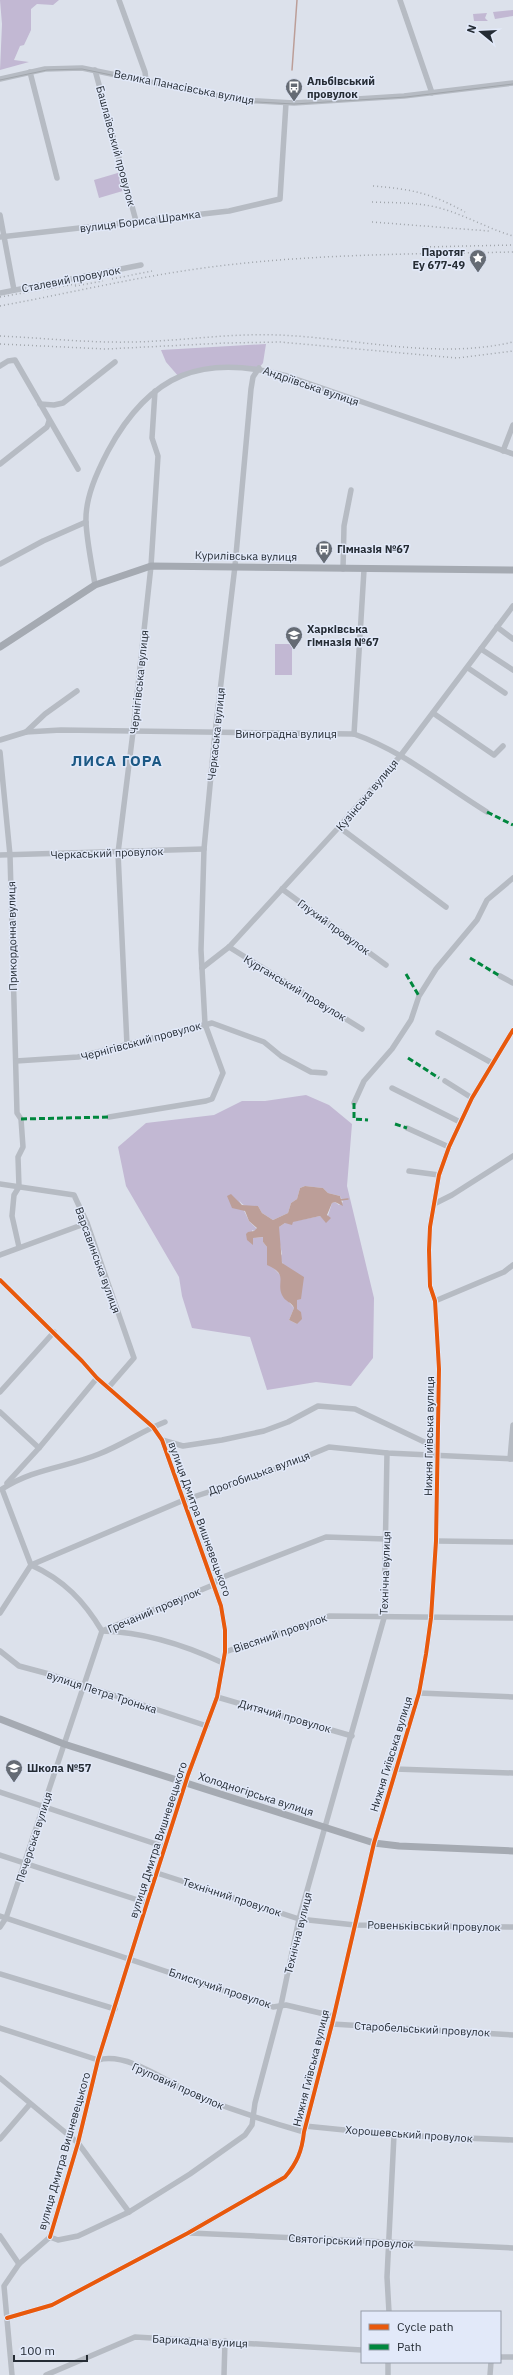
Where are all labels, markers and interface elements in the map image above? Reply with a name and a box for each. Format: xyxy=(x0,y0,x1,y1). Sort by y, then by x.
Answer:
north arrow xyxy=(461,12,501,52)
text: N xyxy=(464,23,479,35)
street label: Велика Панасівська вулиця xyxy=(113,67,255,107)
place label: Альбівський провулок xyxy=(307,74,375,101)
bus stop icon: Альбівський провулок xyxy=(284,77,304,102)
street label: Башлаївський провулок xyxy=(93,84,139,208)
street label: вулиця Бориса Шрамка xyxy=(79,207,201,235)
place label: Паротяг Еу 677-49 xyxy=(412,245,465,272)
place icon: Паротяг Еу 677-49 xyxy=(468,248,488,273)
street label: Сталевий провулок xyxy=(20,263,122,295)
street label: Андріївська вулиця xyxy=(261,363,361,409)
bus stop icon: Гімназія №67 xyxy=(314,539,334,564)
place label: Гімназія №67 xyxy=(337,542,410,556)
street label: Курилівська вулиця xyxy=(195,548,297,564)
place label: Харківська гімназія №67 xyxy=(307,622,379,649)
school or university icon: Харківська гімназія №67 xyxy=(284,625,304,650)
street label: Чернігівська вулиця xyxy=(127,629,151,735)
street label: Черкаська вулиця xyxy=(204,687,228,781)
street label: Виноградна вулиця xyxy=(235,727,337,741)
district label: ЛИСА ГОРА xyxy=(71,751,163,770)
street label: Кузінська вулиця xyxy=(333,756,401,834)
street label: Черкаський провулок xyxy=(50,844,164,862)
street label: Прикордонна вулиця xyxy=(4,881,20,991)
street label: Глухий провулок xyxy=(295,896,373,958)
street label: Курганський провулок xyxy=(241,952,349,1024)
street label: Чернігівський провулок xyxy=(79,1018,203,1064)
street label: Варсавинська вулиця xyxy=(72,1205,124,1315)
street label: Нижня Гиївська вулиця xyxy=(421,1376,437,1496)
street label: вулиця Дмитра Вишневецького xyxy=(165,1440,235,1598)
street label: Дрогобицька вулиця xyxy=(206,1448,312,1498)
street label: Технічна вулиця xyxy=(377,1531,393,1615)
street label: Гречаний провулок xyxy=(105,1584,203,1636)
street label: Вівсяний провулок xyxy=(231,1610,329,1656)
street label: вулиця Петра Тронька xyxy=(45,1668,159,1716)
street label: Нижня Гиївська вулиця xyxy=(367,1695,415,1813)
street label: Дитячий провулок xyxy=(237,1696,333,1736)
school or university icon: Школа №57 xyxy=(4,1758,24,1783)
street label: вулиця Дмитра Вишневецького xyxy=(126,1760,190,1920)
place label: Школа №57 xyxy=(27,1761,92,1775)
street label: Холодногірська вулиця xyxy=(197,1769,315,1819)
street label: Печерська вулиця xyxy=(13,1790,55,1884)
street label: Технічний провулок xyxy=(181,1874,283,1920)
street label: Технічна вулиця xyxy=(281,1891,315,1975)
street label: Ровеньківський провулок xyxy=(367,1918,501,1934)
street label: Блискучий провулок xyxy=(167,1965,273,2011)
street label: Нижня Гиївська вулиця xyxy=(290,2008,332,2128)
street label: Старобельський провулок xyxy=(354,2018,490,2040)
street label: Груповий провулок xyxy=(130,2059,226,2113)
street label: вулиця Дмитра Вишневецького xyxy=(35,2070,93,2232)
street label: Хорошевський провулок xyxy=(345,2123,473,2145)
street label: Святогірський провулок xyxy=(288,2231,414,2251)
legend xyxy=(361,2311,501,2363)
text: Cycle path xyxy=(397,2319,454,2334)
street label: Барикадна вулиця xyxy=(152,2332,248,2350)
scale bar xyxy=(14,2337,87,2363)
text: Path xyxy=(397,2339,422,2354)
text: 100 m xyxy=(20,2343,55,2358)

